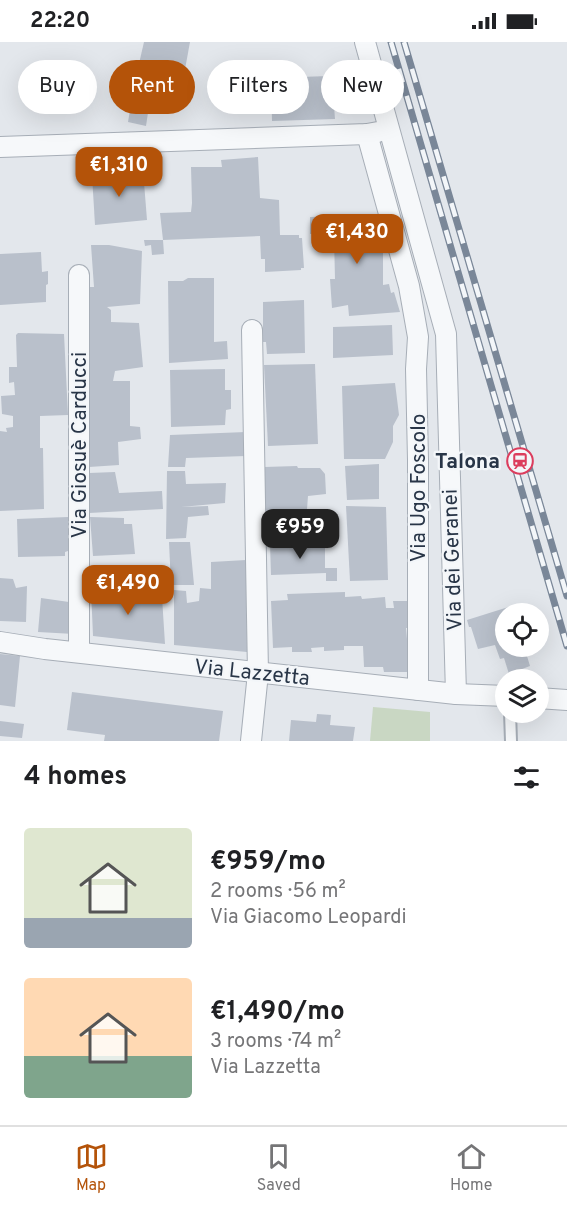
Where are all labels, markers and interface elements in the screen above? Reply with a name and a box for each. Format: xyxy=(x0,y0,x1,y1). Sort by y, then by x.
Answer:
text: 22:20 xyxy=(30,8,90,35)
chip: Buy xyxy=(18,60,97,114)
chip: Rent xyxy=(109,60,195,114)
chip: Filters xyxy=(207,60,309,114)
chip: New xyxy=(321,60,404,114)
pin: €1,310 xyxy=(70,147,168,198)
text: €1,310 xyxy=(90,153,148,179)
pin: €1,430 xyxy=(308,214,406,265)
text: €1,430 xyxy=(325,220,389,246)
street label: Via Giosuè Carducci xyxy=(67,352,94,538)
street label: Via Ugo Foscolo xyxy=(406,414,433,562)
station icon: Talona xyxy=(505,446,535,476)
place label: Talona xyxy=(435,449,500,476)
street label: Via dei Geranei xyxy=(438,488,469,631)
pin: €959 xyxy=(264,509,336,560)
text: €959 xyxy=(275,515,325,541)
pin: €1,490 xyxy=(79,565,177,616)
text: €1,490 xyxy=(96,571,160,597)
map controls xyxy=(495,603,549,723)
button: locate xyxy=(495,603,549,657)
street label: Via Lazzetta xyxy=(193,654,311,693)
button: layers xyxy=(495,669,549,723)
text: 4 homes xyxy=(24,761,127,794)
icon: filters xyxy=(510,761,543,794)
text: €959/mo xyxy=(210,846,326,879)
icon: home xyxy=(72,852,144,924)
text: 2 rooms · 56 m² xyxy=(210,879,346,905)
text: Via Giacomo Leopardi xyxy=(210,905,407,931)
text: €1,490/mo xyxy=(210,996,345,1029)
icon: home xyxy=(72,1002,144,1074)
text: 3 rooms · 74 m² xyxy=(210,1029,341,1055)
text: Via Lazzetta xyxy=(210,1055,321,1081)
tab: Map xyxy=(75,1140,108,1196)
tab: Saved xyxy=(257,1140,301,1196)
tab: Home xyxy=(450,1140,492,1196)

